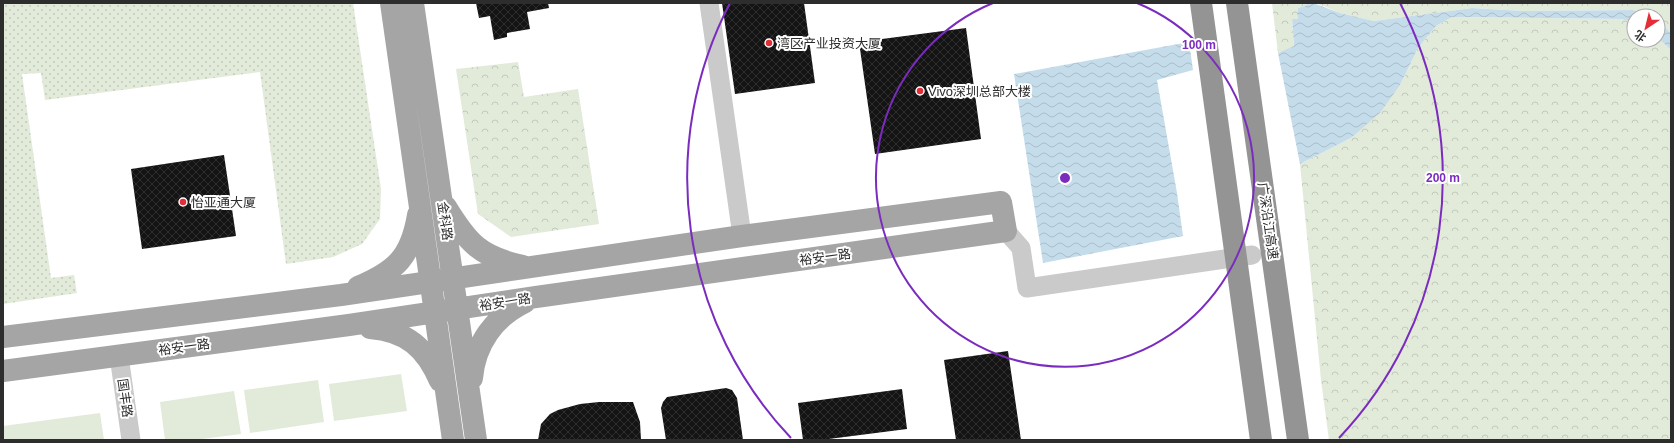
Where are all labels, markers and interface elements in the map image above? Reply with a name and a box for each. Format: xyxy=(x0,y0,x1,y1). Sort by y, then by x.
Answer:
north arrow xyxy=(1626,8,1666,48)
text: 北 xyxy=(1632,28,1648,44)
place label: 湾区产业投资大厦 xyxy=(777,36,881,51)
marker: 湾区产业投资大厦 xyxy=(764,38,774,48)
text: 100 m xyxy=(1182,38,1216,52)
place label: Vivo深圳总部大楼 xyxy=(928,84,1031,99)
marker: Vivo深圳总部大楼 xyxy=(915,86,925,96)
centre of rings xyxy=(1058,171,1072,185)
text: 200 m xyxy=(1426,171,1460,185)
street label: 广深沿江高速 xyxy=(1255,181,1281,261)
place label: 怡亚通大厦 xyxy=(191,195,256,210)
marker: 怡亚通大厦 xyxy=(178,197,188,207)
street label: 金科路 xyxy=(435,201,455,241)
street label: 裕安一路 xyxy=(798,246,852,268)
street label: 裕安一路 xyxy=(478,291,532,313)
street label: 裕安一路 xyxy=(157,336,211,358)
street label: 国丰路 xyxy=(115,378,135,418)

